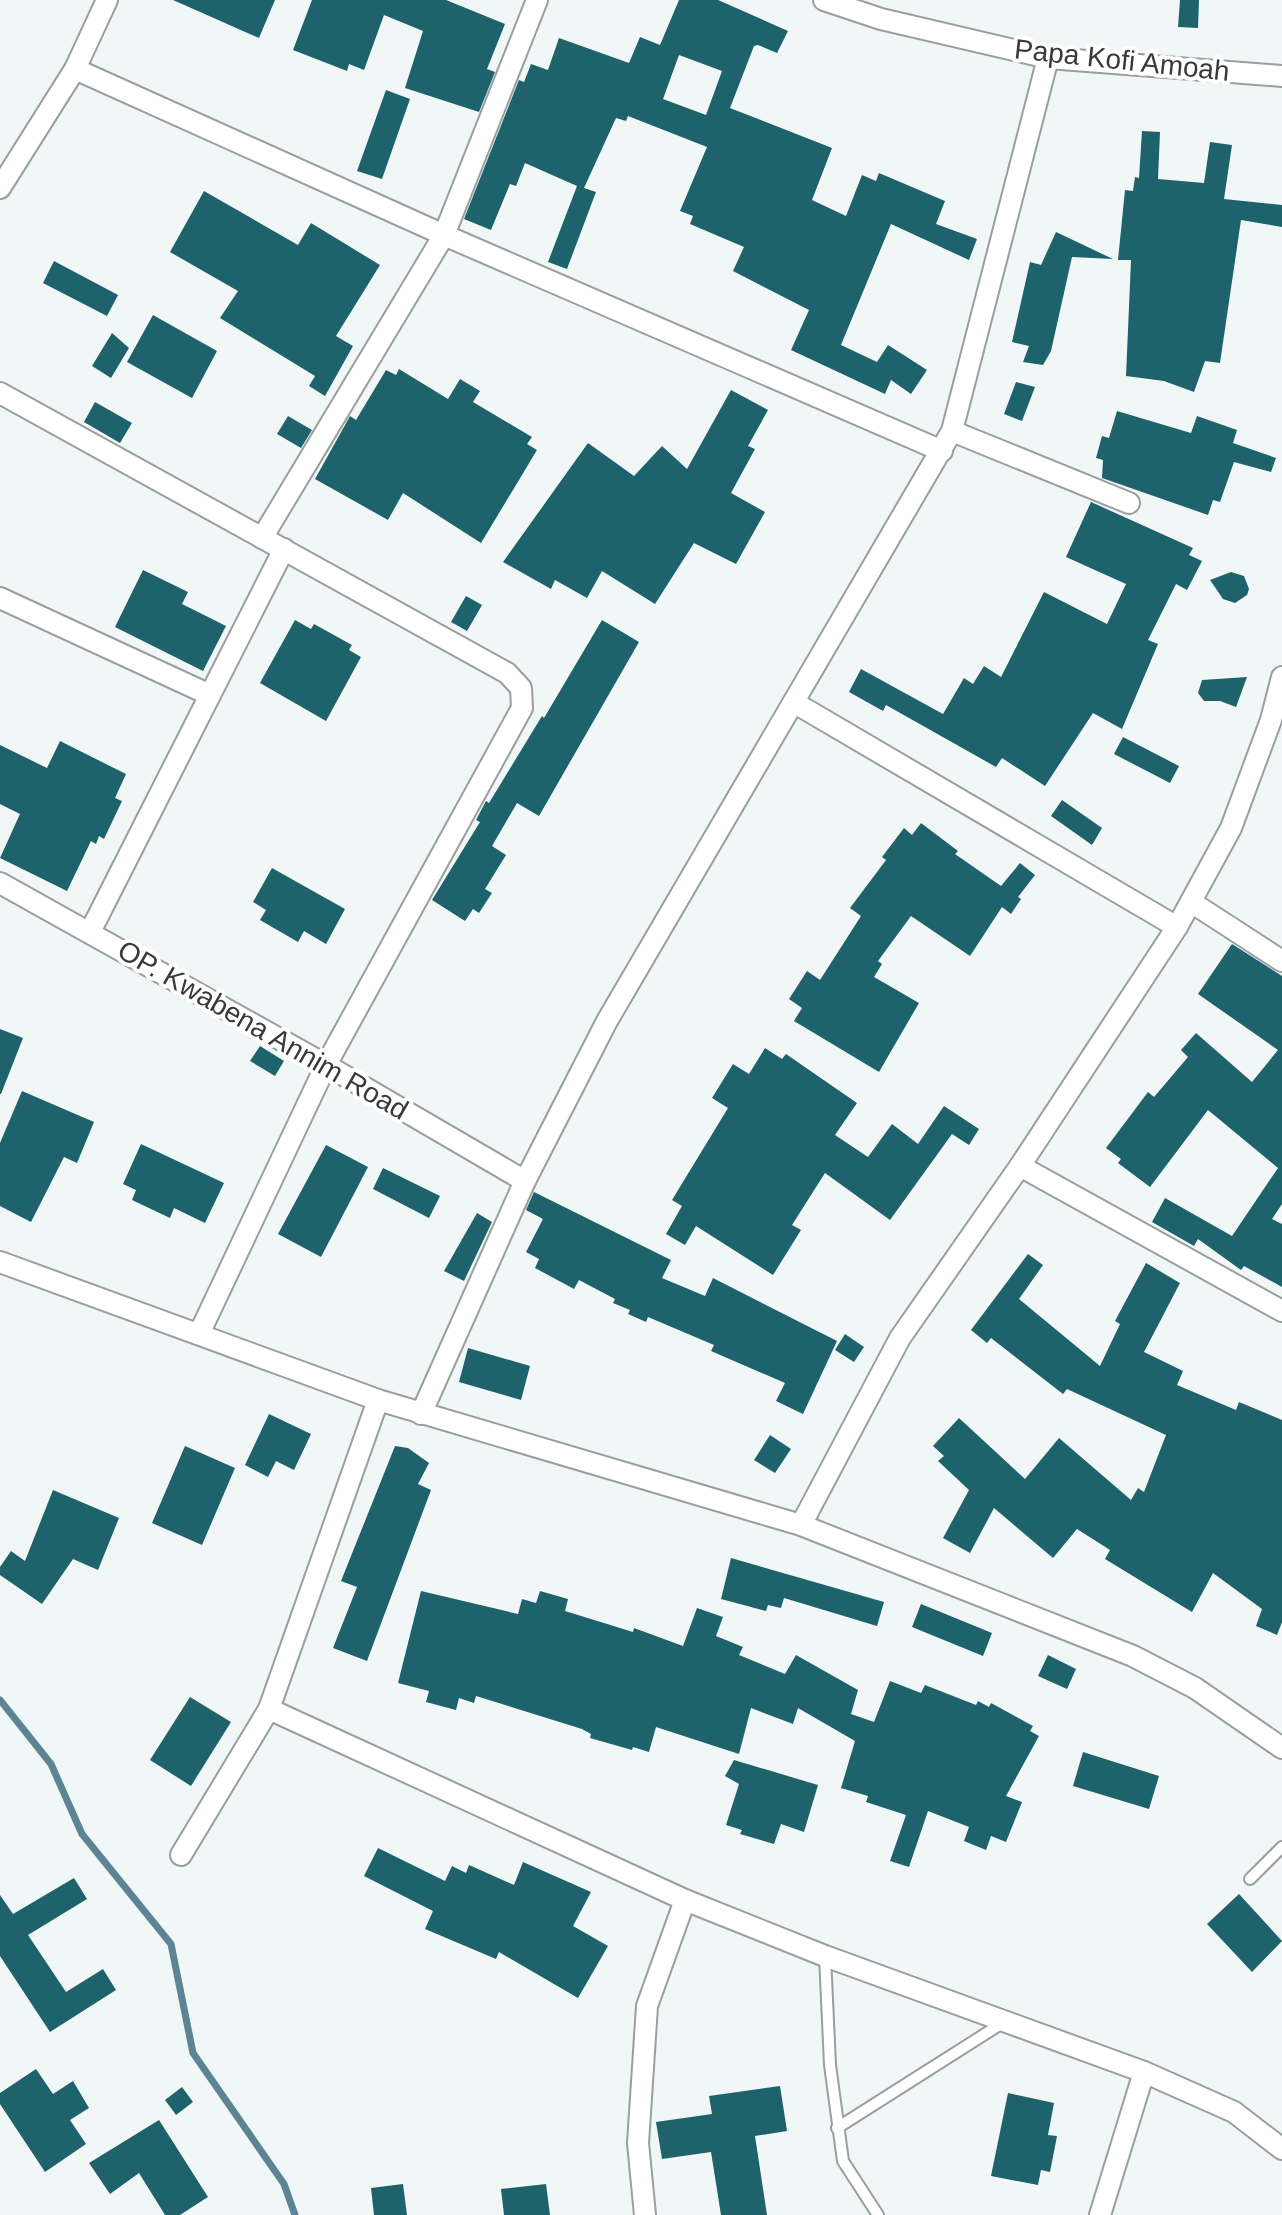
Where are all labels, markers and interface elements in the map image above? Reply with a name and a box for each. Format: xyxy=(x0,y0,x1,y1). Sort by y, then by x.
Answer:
street label: Papa Kofi Amoah xyxy=(1013,33,1231,87)
street label: OP. Kwabena Annim Road xyxy=(113,934,413,1126)

